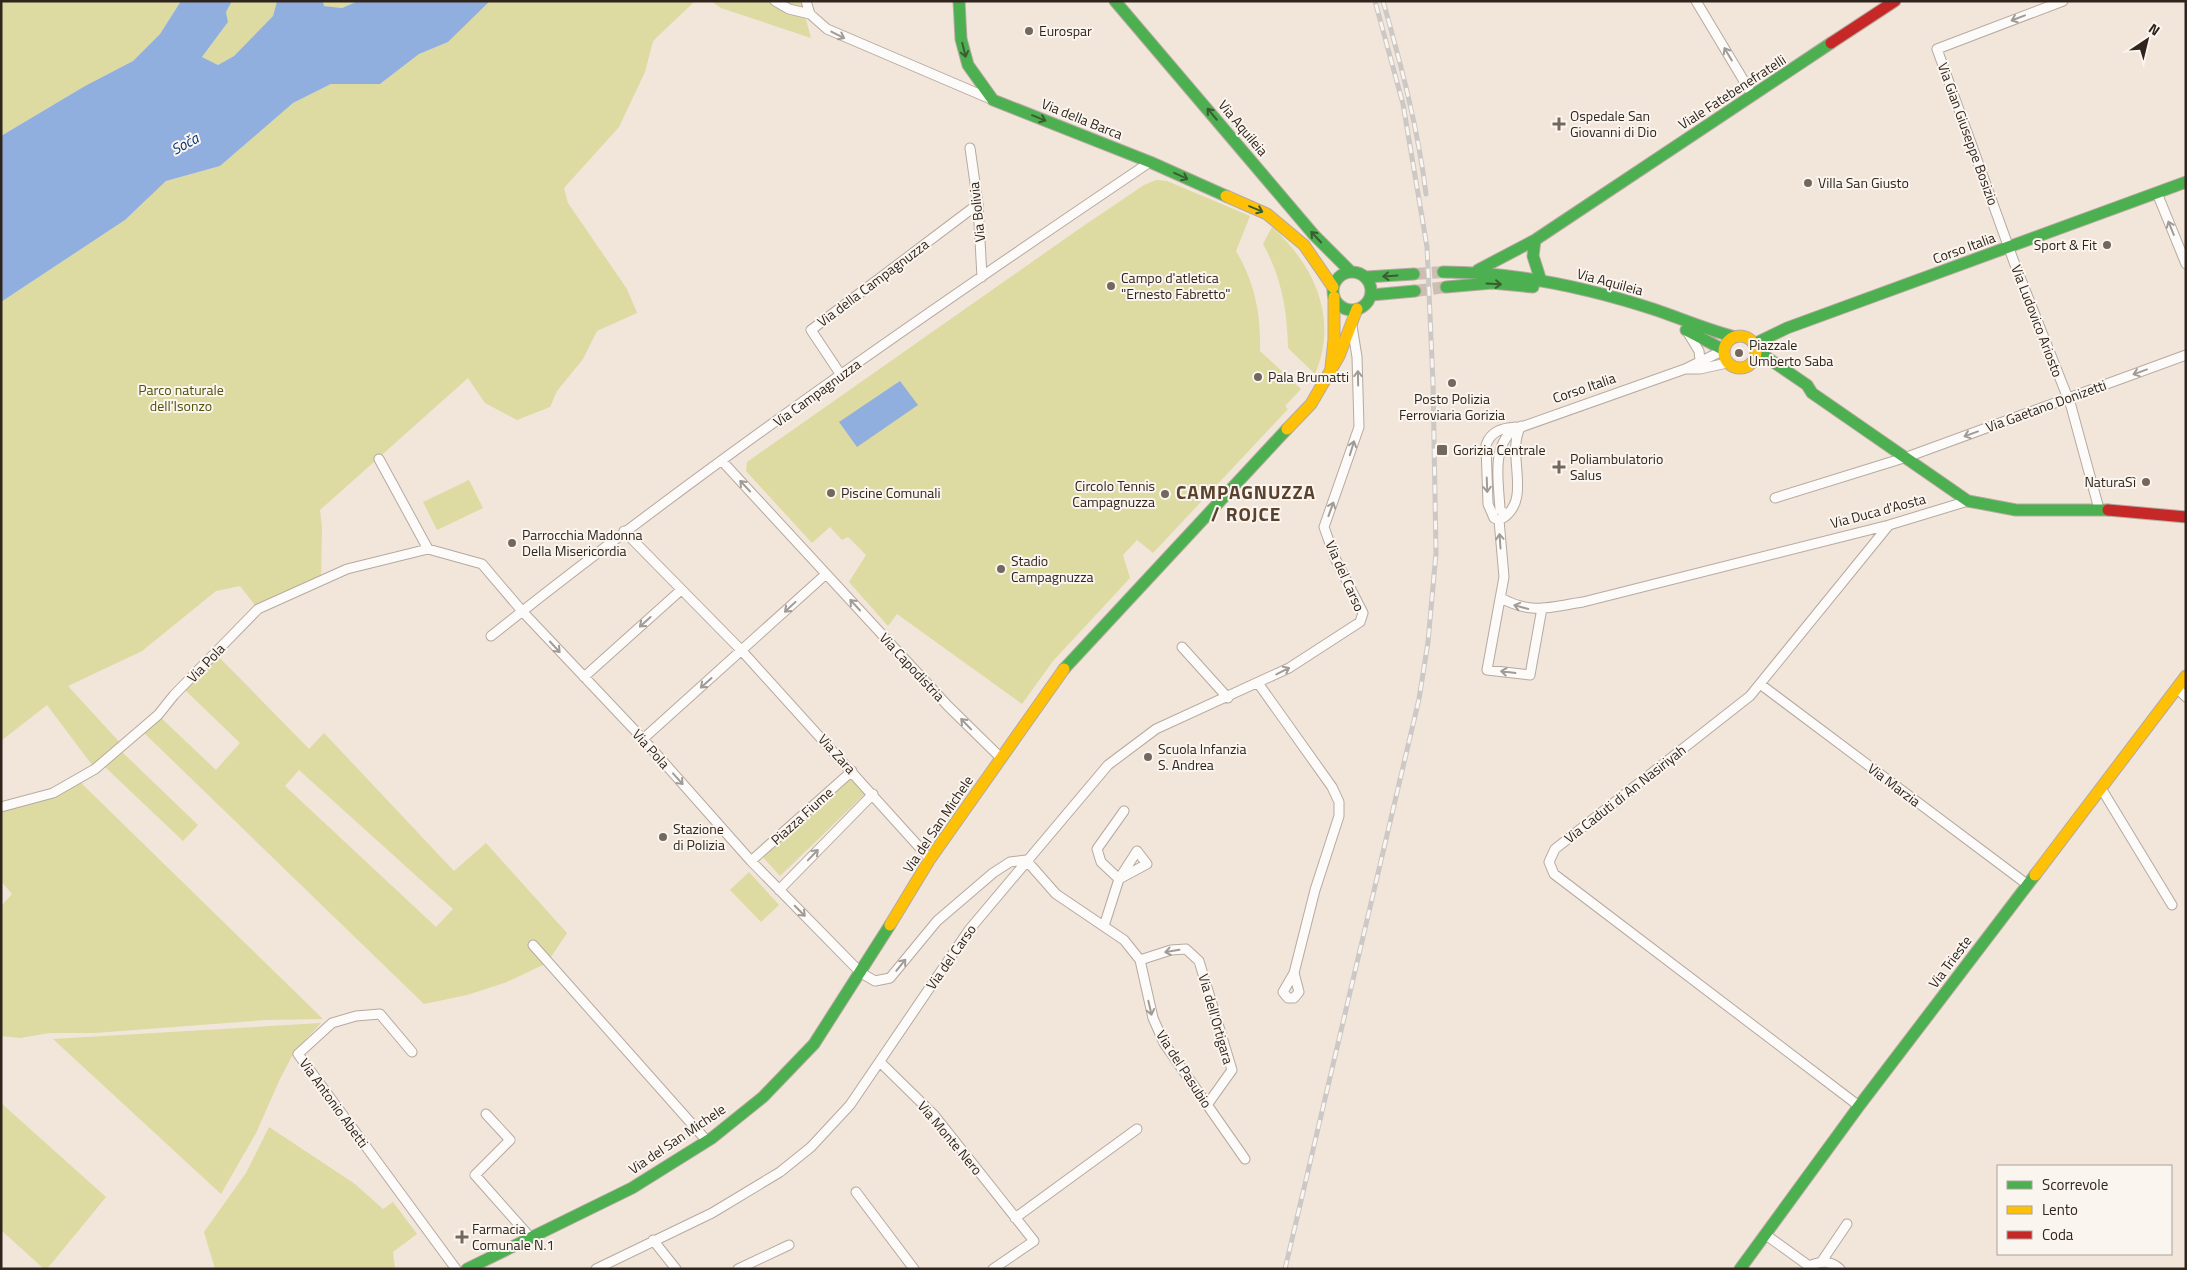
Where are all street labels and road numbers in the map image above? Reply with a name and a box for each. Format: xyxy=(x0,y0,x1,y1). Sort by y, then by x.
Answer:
street label: Viale Fatebenefratelli xyxy=(1674,49,1790,134)
street label: Via Gian Giuseppe Bosizio xyxy=(1933,59,2004,208)
street label: Via della Barca xyxy=(1038,93,1126,144)
street label: Via Aquileia xyxy=(1214,95,1273,160)
street label: Via Bolivia xyxy=(963,181,990,243)
street label: Corso Italia xyxy=(1930,226,1998,269)
street label: Via della Campagnuzza xyxy=(812,234,933,332)
street label: Via Ludovico Ariosto xyxy=(2006,262,2069,380)
street label: Via Aquileia xyxy=(1575,263,1646,300)
street label: Via Campagnuzza xyxy=(768,354,865,432)
street label: Corso Italia xyxy=(1550,367,1618,408)
street label: Via Gaetano Donizetti xyxy=(1982,374,2109,437)
street label: Via Duca d'Aosta xyxy=(1828,488,1928,533)
street label: Via del Carso xyxy=(1321,537,1370,615)
street label: Via Capodistria xyxy=(875,627,950,706)
street label: Via Pola xyxy=(182,638,230,687)
street label: Via Pola xyxy=(628,724,675,773)
street label: Via Zara xyxy=(814,729,861,778)
street label: Via Caduti di An Nasiriyah xyxy=(1559,739,1690,848)
street label: Via Marzia xyxy=(1863,758,1925,811)
street label: Via del San Michele xyxy=(897,771,978,876)
street label: Piazza Fiume xyxy=(766,782,838,849)
street label: Via del Carso xyxy=(920,920,981,994)
street label: Via Trieste xyxy=(1923,931,1976,992)
street label: Via dell'Ortigara xyxy=(1194,971,1239,1067)
street label: Via del Pasubio xyxy=(1151,1026,1217,1112)
street label: Via Antonio Abetti xyxy=(295,1054,374,1152)
street label: Via Monte Nero xyxy=(913,1096,988,1179)
street label: Via del San Michele xyxy=(624,1098,729,1179)

